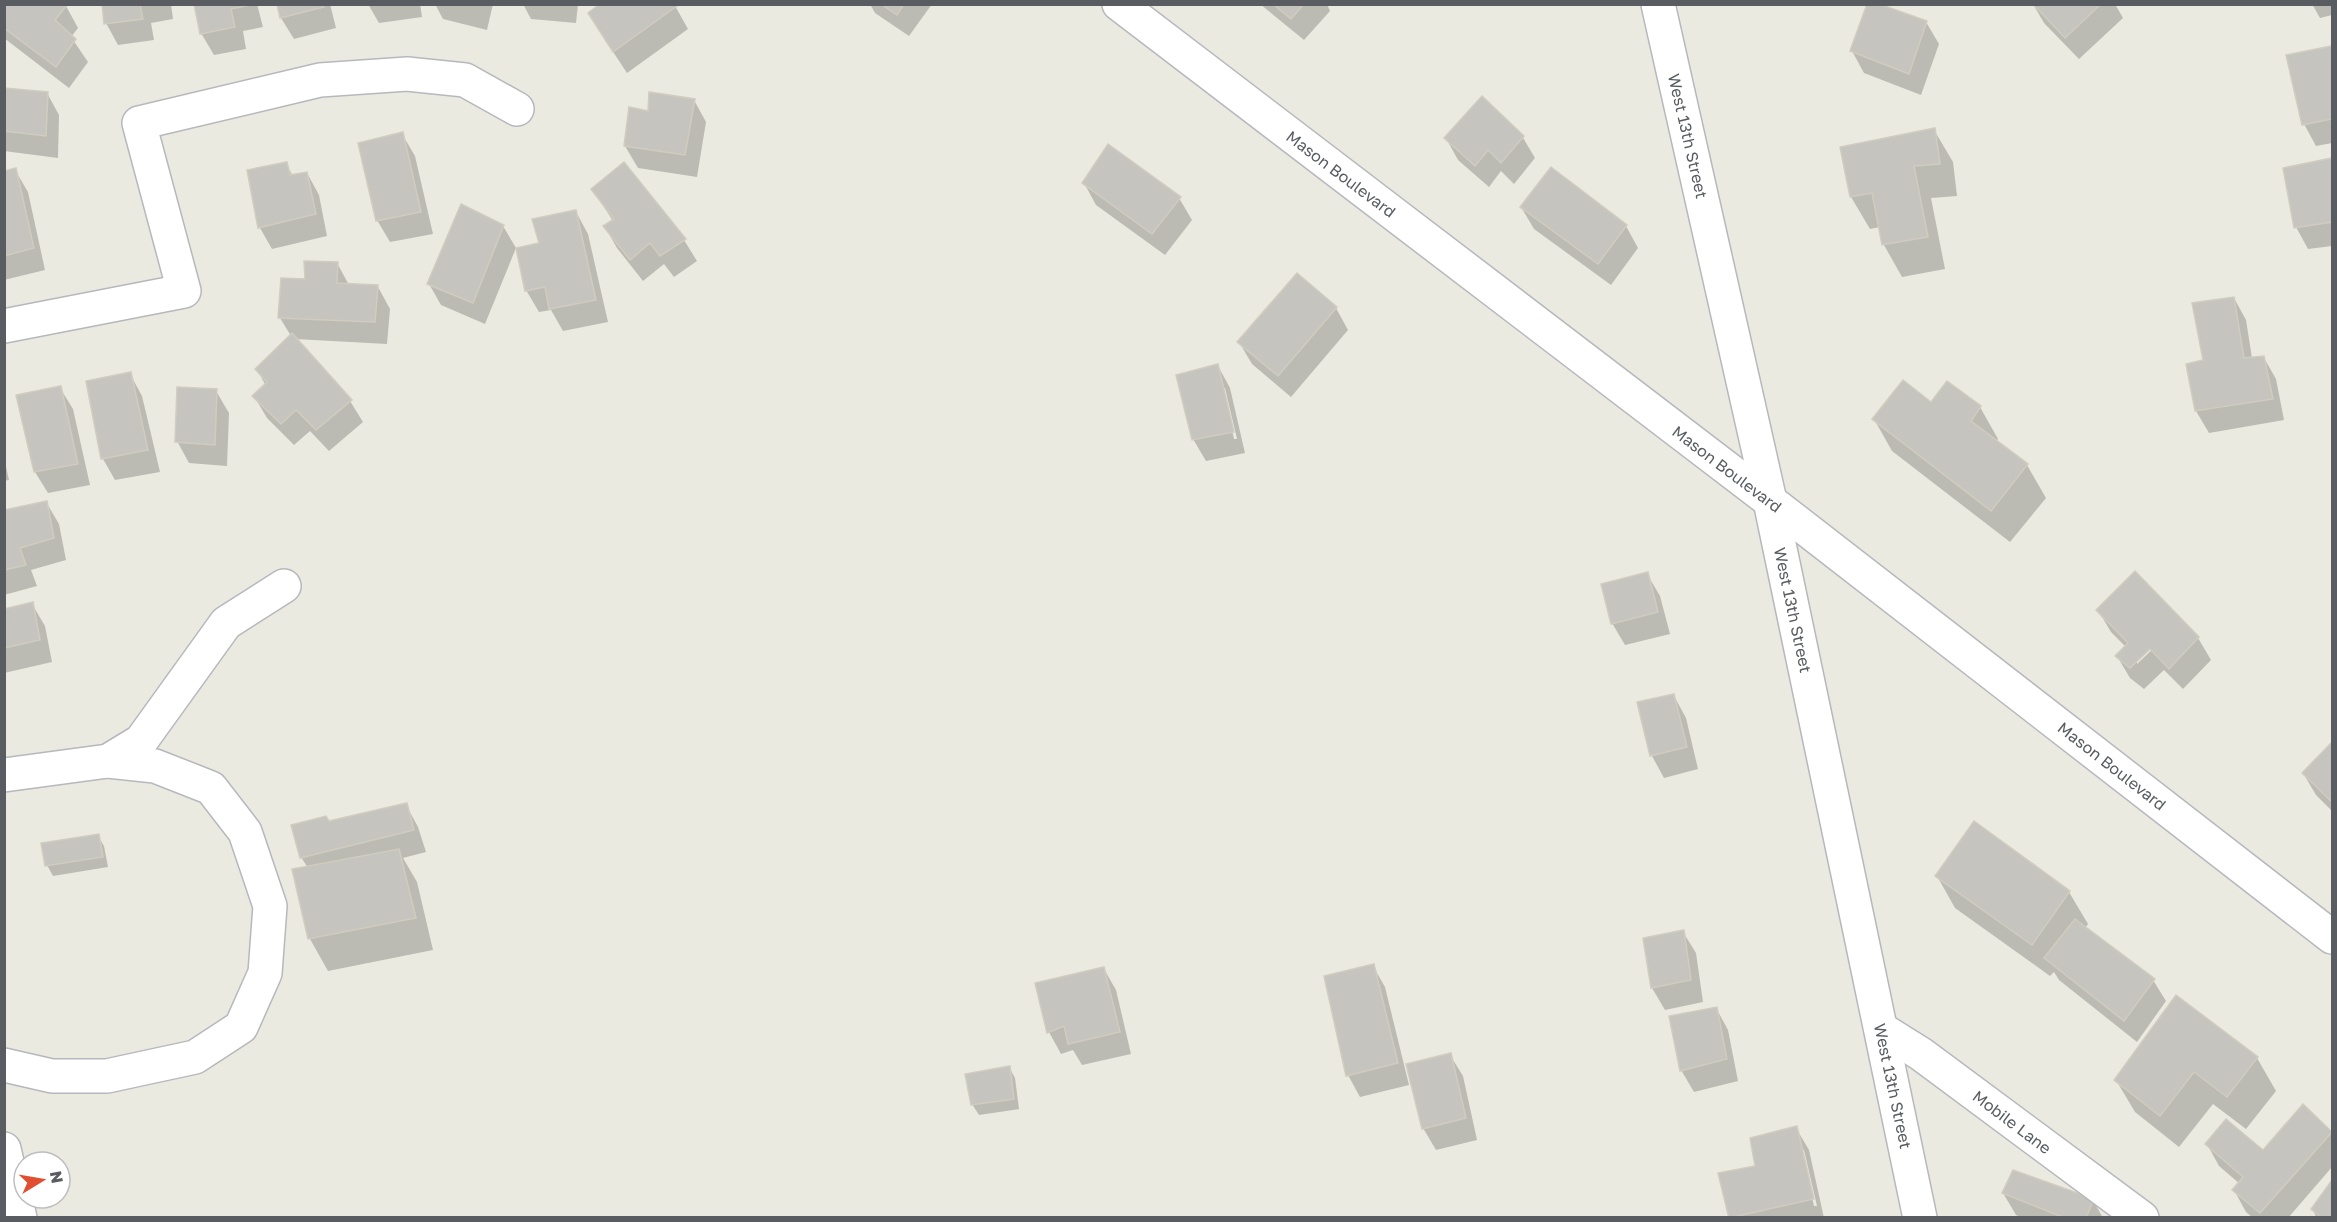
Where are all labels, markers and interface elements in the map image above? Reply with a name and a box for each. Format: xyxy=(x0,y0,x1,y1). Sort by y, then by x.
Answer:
street label: West 13th Street xyxy=(1664,72,1712,200)
street label: Mason Boulevard xyxy=(1282,126,1400,222)
street label: Mason Boulevard xyxy=(1668,421,1786,517)
street label: West 13th Street xyxy=(1770,546,1816,674)
street label: Mason Boulevard xyxy=(2054,717,2170,815)
street label: West 13th Street xyxy=(1870,1022,1916,1150)
street label: Mobile Lane xyxy=(1969,1086,2055,1158)
north arrow xyxy=(12,1150,72,1210)
text: N xyxy=(46,1169,68,1185)

